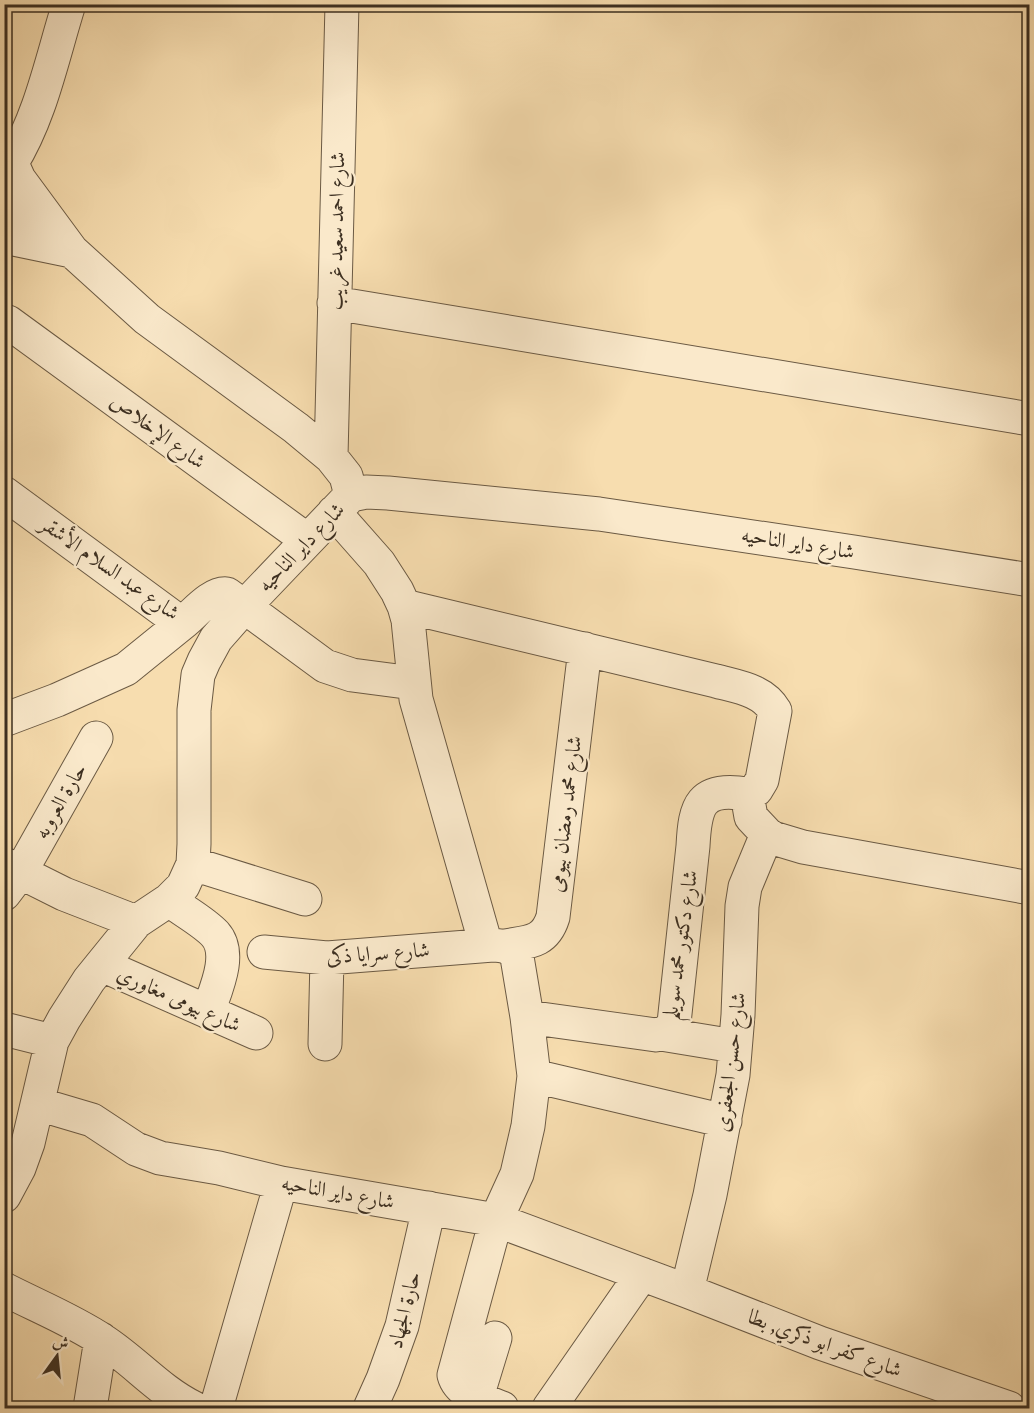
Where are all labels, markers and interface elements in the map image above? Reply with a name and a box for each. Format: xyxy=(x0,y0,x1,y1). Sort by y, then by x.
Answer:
street label: شارع احمد سعيد غريب xyxy=(322,152,355,311)
street label: شارع الإخلاص xyxy=(102,388,211,478)
street label: شارع داير الناحيه xyxy=(252,497,354,601)
street label: شارع عبد السلام الأشقر xyxy=(31,507,186,630)
street label: شارع داير الناحيه xyxy=(739,521,857,570)
street label: شارع محمد رمضان بيومى xyxy=(542,734,592,894)
street label: حارة العروبه xyxy=(28,758,96,846)
street label: شارع دكتور محمد سويلم xyxy=(657,868,711,1023)
street label: شارع سرايا ذكى xyxy=(325,936,431,975)
street label: شارع بيومى مغاوري xyxy=(111,960,245,1042)
street label: شارع حسن الجعفرى xyxy=(709,991,756,1134)
street label: شارع داير الناحيه xyxy=(279,1169,397,1220)
street label: حارة الجهاد xyxy=(382,1269,430,1352)
street label: شارع كفر ابو ذكري, بطا xyxy=(743,1303,905,1388)
north arrow xyxy=(27,1326,87,1386)
text: ش xyxy=(50,1331,71,1357)

